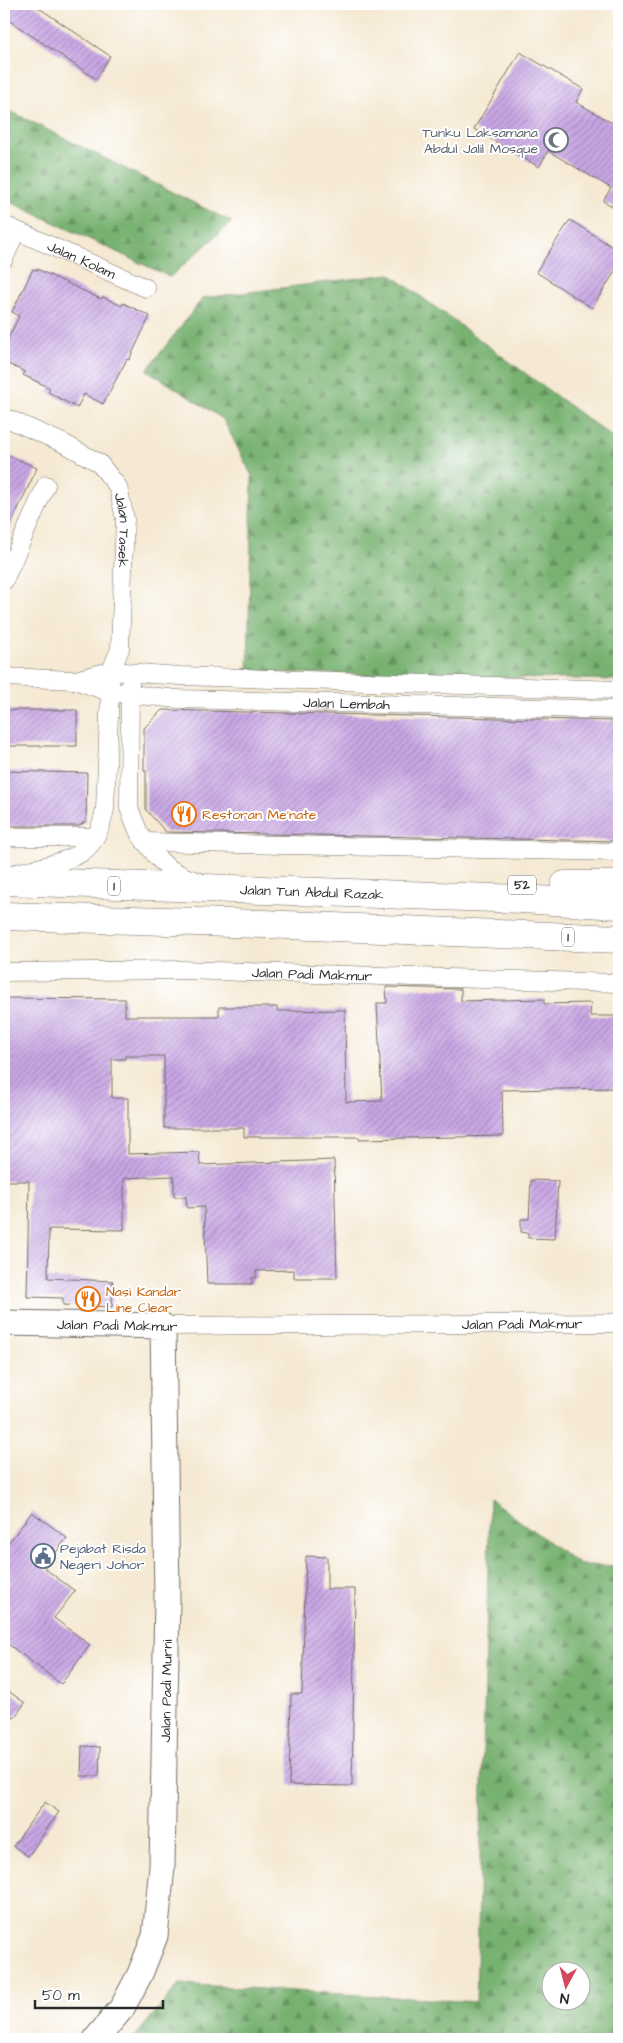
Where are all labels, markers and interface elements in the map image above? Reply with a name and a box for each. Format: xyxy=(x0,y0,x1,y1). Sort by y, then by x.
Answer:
place label: Tunku Laksamana Abdul Jalil Mosque xyxy=(422,123,538,159)
mosque icon: Tunku Laksamana Abdul Jalil Mosque xyxy=(543,127,569,153)
street label: Jalan Kolam xyxy=(44,236,119,284)
street label: Jalan Tasek xyxy=(109,491,134,568)
street label: Jalan Lembah xyxy=(303,693,390,715)
restaurant icon: Restoran Me’nate xyxy=(171,801,197,827)
place label: Restoran Me’nate xyxy=(202,805,317,825)
road number: 1 xyxy=(108,876,120,896)
road number: 52 xyxy=(508,876,536,894)
street label: Jalan Tun Abdul Razak xyxy=(240,880,384,905)
road number: 1 xyxy=(562,928,574,946)
street label: Jalan Padi Makmur xyxy=(251,963,373,987)
place label: Nasi Kandar Line Clear xyxy=(106,1282,182,1318)
restaurant icon: Nasi Kandar Line Clear xyxy=(75,1286,101,1312)
street label: Jalan Padi Makmur xyxy=(462,1314,583,1335)
street label: Jalan Padi Makmur xyxy=(57,1315,178,1337)
place label: Pejabat Risda Negeri Johor xyxy=(60,1539,146,1575)
public building icon: Pejabat Risda Negeri Johor xyxy=(30,1543,56,1569)
street label: Jalan Padi Murni xyxy=(156,1639,178,1743)
north arrow xyxy=(540,1960,590,2010)
scale bar xyxy=(35,1978,162,2010)
text: 50 m xyxy=(42,1985,80,2006)
text: N xyxy=(559,1987,570,2008)

